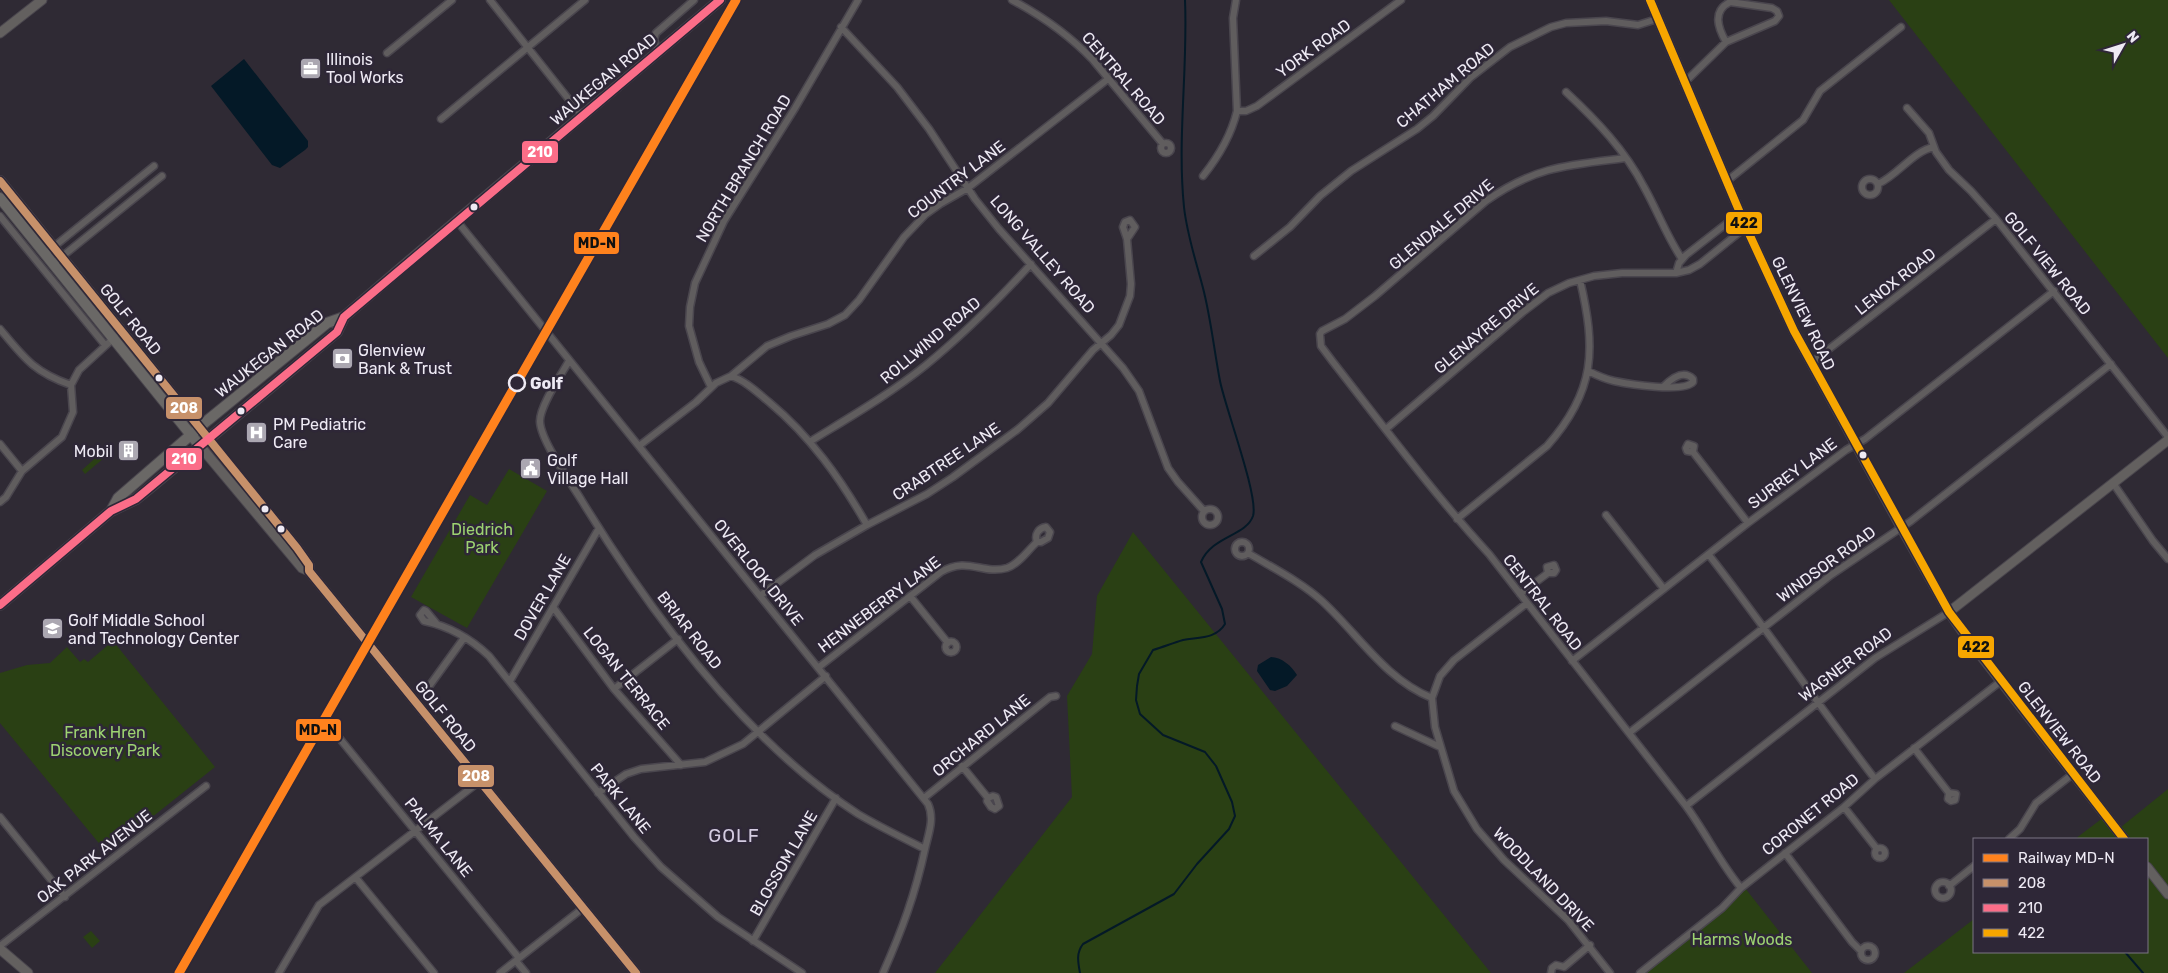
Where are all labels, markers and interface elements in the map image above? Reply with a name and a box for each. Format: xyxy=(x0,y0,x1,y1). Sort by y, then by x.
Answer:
street label: YORK ROAD xyxy=(1272,15,1354,82)
north arrow xyxy=(2098,20,2148,70)
street label: CENTRAL ROAD xyxy=(1078,28,1169,129)
text: N xyxy=(2123,28,2142,46)
street label: WAUKEGAN ROAD xyxy=(546,29,660,129)
street label: CHATHAM ROAD xyxy=(1392,39,1498,132)
place label: Illinois Tool Works xyxy=(326,50,404,87)
office icon: Illinois Tool Works xyxy=(298,56,322,80)
street label: NORTH BRANCH ROAD xyxy=(692,91,795,245)
street label: COUNTRY LANE xyxy=(904,136,1009,222)
line badge: 210 xyxy=(521,140,559,164)
text: 210 xyxy=(527,144,553,161)
street label: GLENDALE DRIVE xyxy=(1385,175,1498,274)
street label: LONG VALLEY ROAD xyxy=(986,192,1099,317)
unlabelled marker xyxy=(469,202,479,212)
street label: GOLF VIEW ROAD xyxy=(2000,208,2095,319)
line badge: 422 xyxy=(1725,211,1763,235)
text: 422 xyxy=(1730,215,1758,232)
line badge: MD-N xyxy=(573,231,620,255)
text: MD-N xyxy=(578,235,616,252)
street label: LENOX ROAD xyxy=(1851,244,1939,319)
street label: GLENVIEW ROAD xyxy=(1768,253,1839,373)
street label: GLENAYRE DRIVE xyxy=(1430,279,1543,378)
street label: GOLF ROAD xyxy=(96,280,165,359)
street label: ROLLWIND ROAD xyxy=(876,293,984,388)
street label: WAUKEGAN ROAD xyxy=(211,305,327,402)
place label: Glenview Bank & Trust xyxy=(358,341,452,378)
bank icon: Glenview Bank & Trust xyxy=(330,347,354,371)
unlabelled marker xyxy=(154,373,164,383)
marker: Golf xyxy=(508,374,526,392)
place label: Golf xyxy=(530,374,564,393)
line badge: 208 xyxy=(165,396,203,420)
text: 208 xyxy=(170,400,198,417)
unlabelled marker xyxy=(236,406,246,416)
place label: PM Pediatric Care xyxy=(273,415,366,452)
street label: CRABTREE LANE xyxy=(889,418,1004,505)
hospital icon: PM Pediatric Care xyxy=(245,421,269,445)
street label: SURREY LANE xyxy=(1744,434,1840,513)
building icon: Mobil xyxy=(117,439,141,463)
place label: Mobil xyxy=(74,442,113,461)
line badge: 210 xyxy=(165,447,203,471)
unlabelled marker xyxy=(1858,450,1868,460)
text: 210 xyxy=(171,451,197,468)
place label: Golf Village Hall xyxy=(547,451,628,488)
public building icon: Golf Village Hall xyxy=(519,457,543,481)
unlabelled marker xyxy=(260,504,270,514)
street label: OVERLOOK DRIVE xyxy=(710,515,807,629)
park label: Diedrich Park xyxy=(451,520,513,557)
street label: WINDSOR ROAD xyxy=(1773,522,1879,607)
unlabelled marker xyxy=(276,524,286,534)
street label: CENTRAL ROAD xyxy=(1499,550,1586,654)
street label: DOVER LANE xyxy=(510,551,575,644)
street label: HENNEBERRY LANE xyxy=(814,552,944,657)
street label: BRIAR ROAD xyxy=(653,588,726,673)
place label: Golf Middle School and Technology Center xyxy=(68,611,239,648)
school or university icon: Golf Middle School and Technology Center xyxy=(40,617,64,641)
street label: LOGAN TERRACE xyxy=(579,623,674,733)
street label: WAGNER ROAD xyxy=(1795,623,1896,706)
line badge: 422 xyxy=(1957,635,1995,659)
text: 422 xyxy=(1962,639,1990,656)
street label: GOLF ROAD xyxy=(411,677,480,756)
street label: GLENVIEW ROAD xyxy=(2014,677,2105,787)
street label: ORCHARD LANE xyxy=(929,690,1034,781)
line badge: MD-N xyxy=(295,718,342,742)
text: MD-N xyxy=(299,722,337,739)
park label: Frank Hren Discovery Park xyxy=(50,723,161,760)
street label: PARK LANE xyxy=(587,759,655,837)
line badge: 208 xyxy=(457,764,495,788)
text: 208 xyxy=(462,768,490,785)
street label: CORONET ROAD xyxy=(1758,769,1863,859)
street label: PALMA LANE xyxy=(401,794,476,881)
street label: OAK PARK AVENUE xyxy=(33,806,156,907)
street label: BLOSSOM LANE xyxy=(746,807,821,919)
street label: WOODLAND DRIVE xyxy=(1489,823,1598,935)
district label: GOLF xyxy=(708,824,760,847)
legend xyxy=(1973,838,2148,953)
text: Railway MD-N xyxy=(2018,849,2115,867)
text: 208 xyxy=(2018,874,2046,892)
text: 210 xyxy=(2018,899,2043,917)
text: 422 xyxy=(2018,924,2045,942)
park label: Harms Woods xyxy=(1692,930,1792,949)

